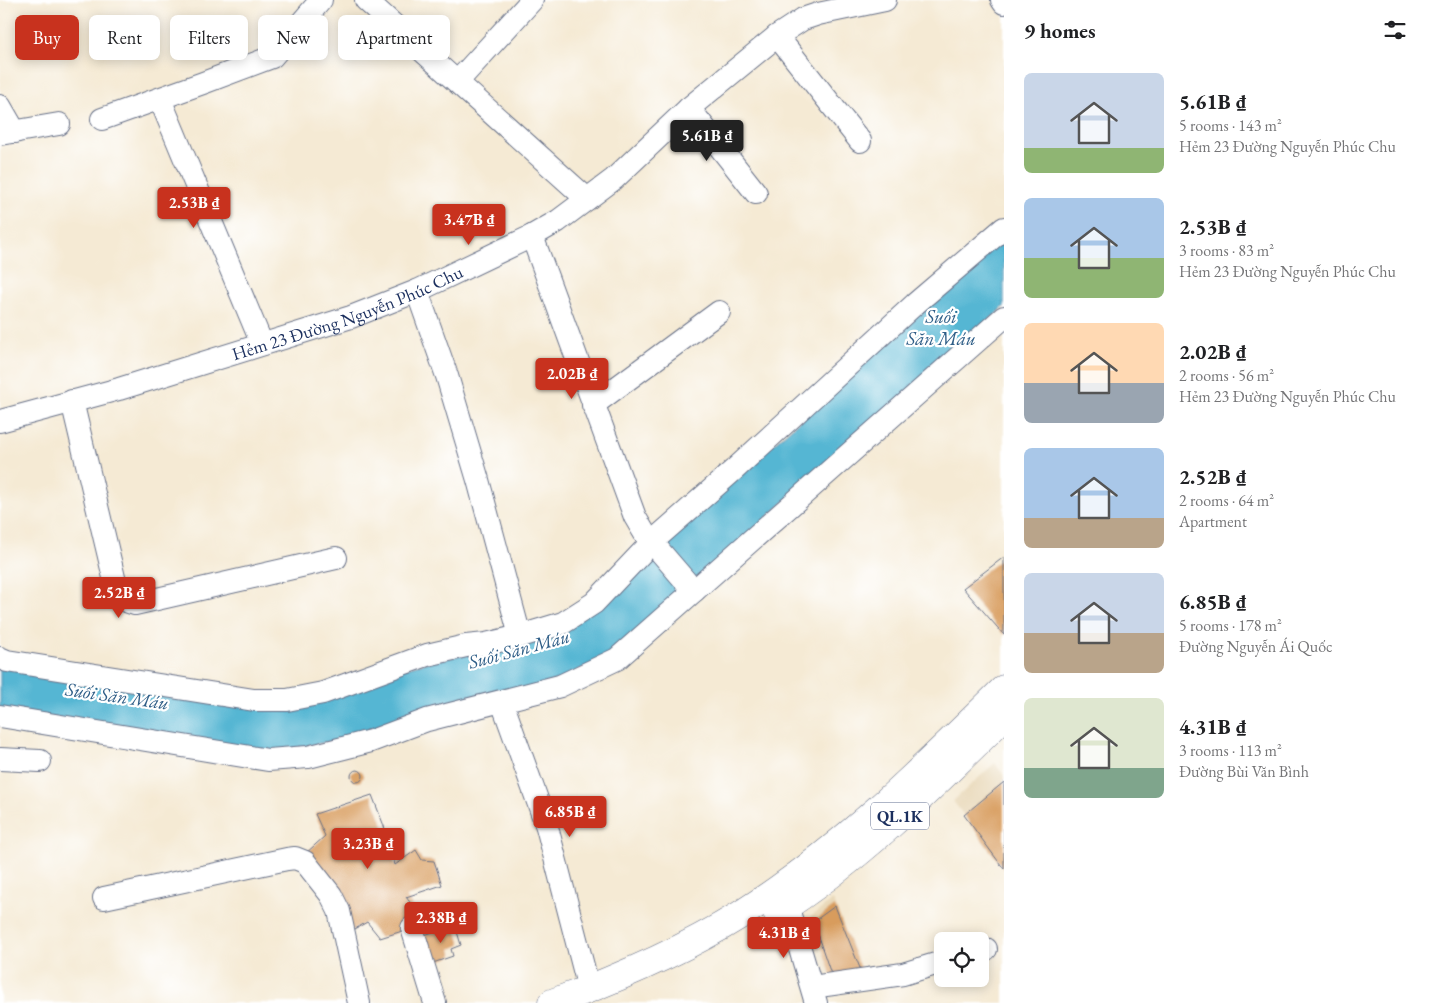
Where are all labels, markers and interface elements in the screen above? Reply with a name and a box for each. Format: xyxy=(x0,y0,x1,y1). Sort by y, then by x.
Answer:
chip: Buy xyxy=(15,15,79,60)
chip: Rent xyxy=(89,15,160,60)
chip: Filters xyxy=(170,15,248,60)
chip: New xyxy=(258,15,328,60)
chip: Apartment xyxy=(338,15,450,60)
icon: filters xyxy=(1381,16,1409,44)
text: 9 homes xyxy=(1024,17,1096,44)
text: 5.61B ₫ xyxy=(1179,88,1246,115)
icon: home xyxy=(1064,93,1124,153)
text: 5 rooms · 143 m² xyxy=(1179,115,1282,136)
pin: 5.61B ₫ xyxy=(661,120,753,162)
text: 5.61B ₫ xyxy=(681,125,733,146)
text: Hẻm 23 Đường Nguyễn Phúc Chu xyxy=(1179,136,1396,157)
pin: 2.53B ₫ xyxy=(148,186,240,229)
text: 2.53B ₫ xyxy=(168,192,220,213)
pin: 3.47B ₫ xyxy=(423,204,515,246)
text: 3.47B ₫ xyxy=(443,209,495,230)
text: 2.53B ₫ xyxy=(1179,213,1246,240)
icon: home xyxy=(1064,218,1124,278)
text: 3 rooms · 83 m² xyxy=(1179,240,1274,261)
street label: Hẻm 23 Đường Nguyễn Phúc Chu xyxy=(229,259,467,365)
text: Hẻm 23 Đường Nguyễn Phúc Chu xyxy=(1179,261,1396,282)
water label: Suối Săn Máu xyxy=(905,304,976,351)
text: 2.02B ₫ xyxy=(1179,338,1246,365)
icon: home xyxy=(1064,343,1124,403)
pin: 2.02B ₫ xyxy=(526,358,618,400)
text: 2.02B ₫ xyxy=(546,363,598,384)
text: 2 rooms · 56 m² xyxy=(1179,365,1274,386)
text: Hẻm 23 Đường Nguyễn Phúc Chu xyxy=(1179,386,1396,407)
text: 2.52B ₫ xyxy=(1179,463,1246,490)
icon: home xyxy=(1064,468,1124,528)
text: 2 rooms · 64 m² xyxy=(1179,490,1274,511)
text: Apartment xyxy=(1179,511,1247,532)
pin: 2.52B ₫ xyxy=(73,576,165,619)
text: 2.52B ₫ xyxy=(93,582,145,603)
text: 6.85B ₫ xyxy=(1179,588,1246,615)
icon: home xyxy=(1064,593,1124,653)
text: 5 rooms · 178 m² xyxy=(1179,615,1282,636)
water label: Suối Săn Máu xyxy=(465,623,572,675)
text: Đường Nguyễn Ái Quốc xyxy=(1179,636,1333,657)
water label: Suối Săn Máu xyxy=(63,676,170,716)
text: 4.31B ₫ xyxy=(1179,713,1246,740)
icon: home xyxy=(1064,718,1124,778)
text: 3 rooms · 113 m² xyxy=(1179,740,1282,761)
text: Đường Bùi Văn Bình xyxy=(1179,761,1309,782)
pin: 6.85B ₫ xyxy=(524,796,616,838)
text: 6.85B ₫ xyxy=(544,801,596,822)
road number: QL.1K xyxy=(871,802,929,829)
pin: 3.23B ₫ xyxy=(322,828,414,870)
text: 3.23B ₫ xyxy=(342,833,394,854)
pin: 2.38B ₫ xyxy=(395,902,487,944)
text: 2.38B ₫ xyxy=(415,907,467,928)
pin: 4.31B ₫ xyxy=(738,916,830,959)
text: 4.31B ₫ xyxy=(758,922,810,943)
map controls xyxy=(934,932,989,987)
button: locate xyxy=(934,932,989,987)

